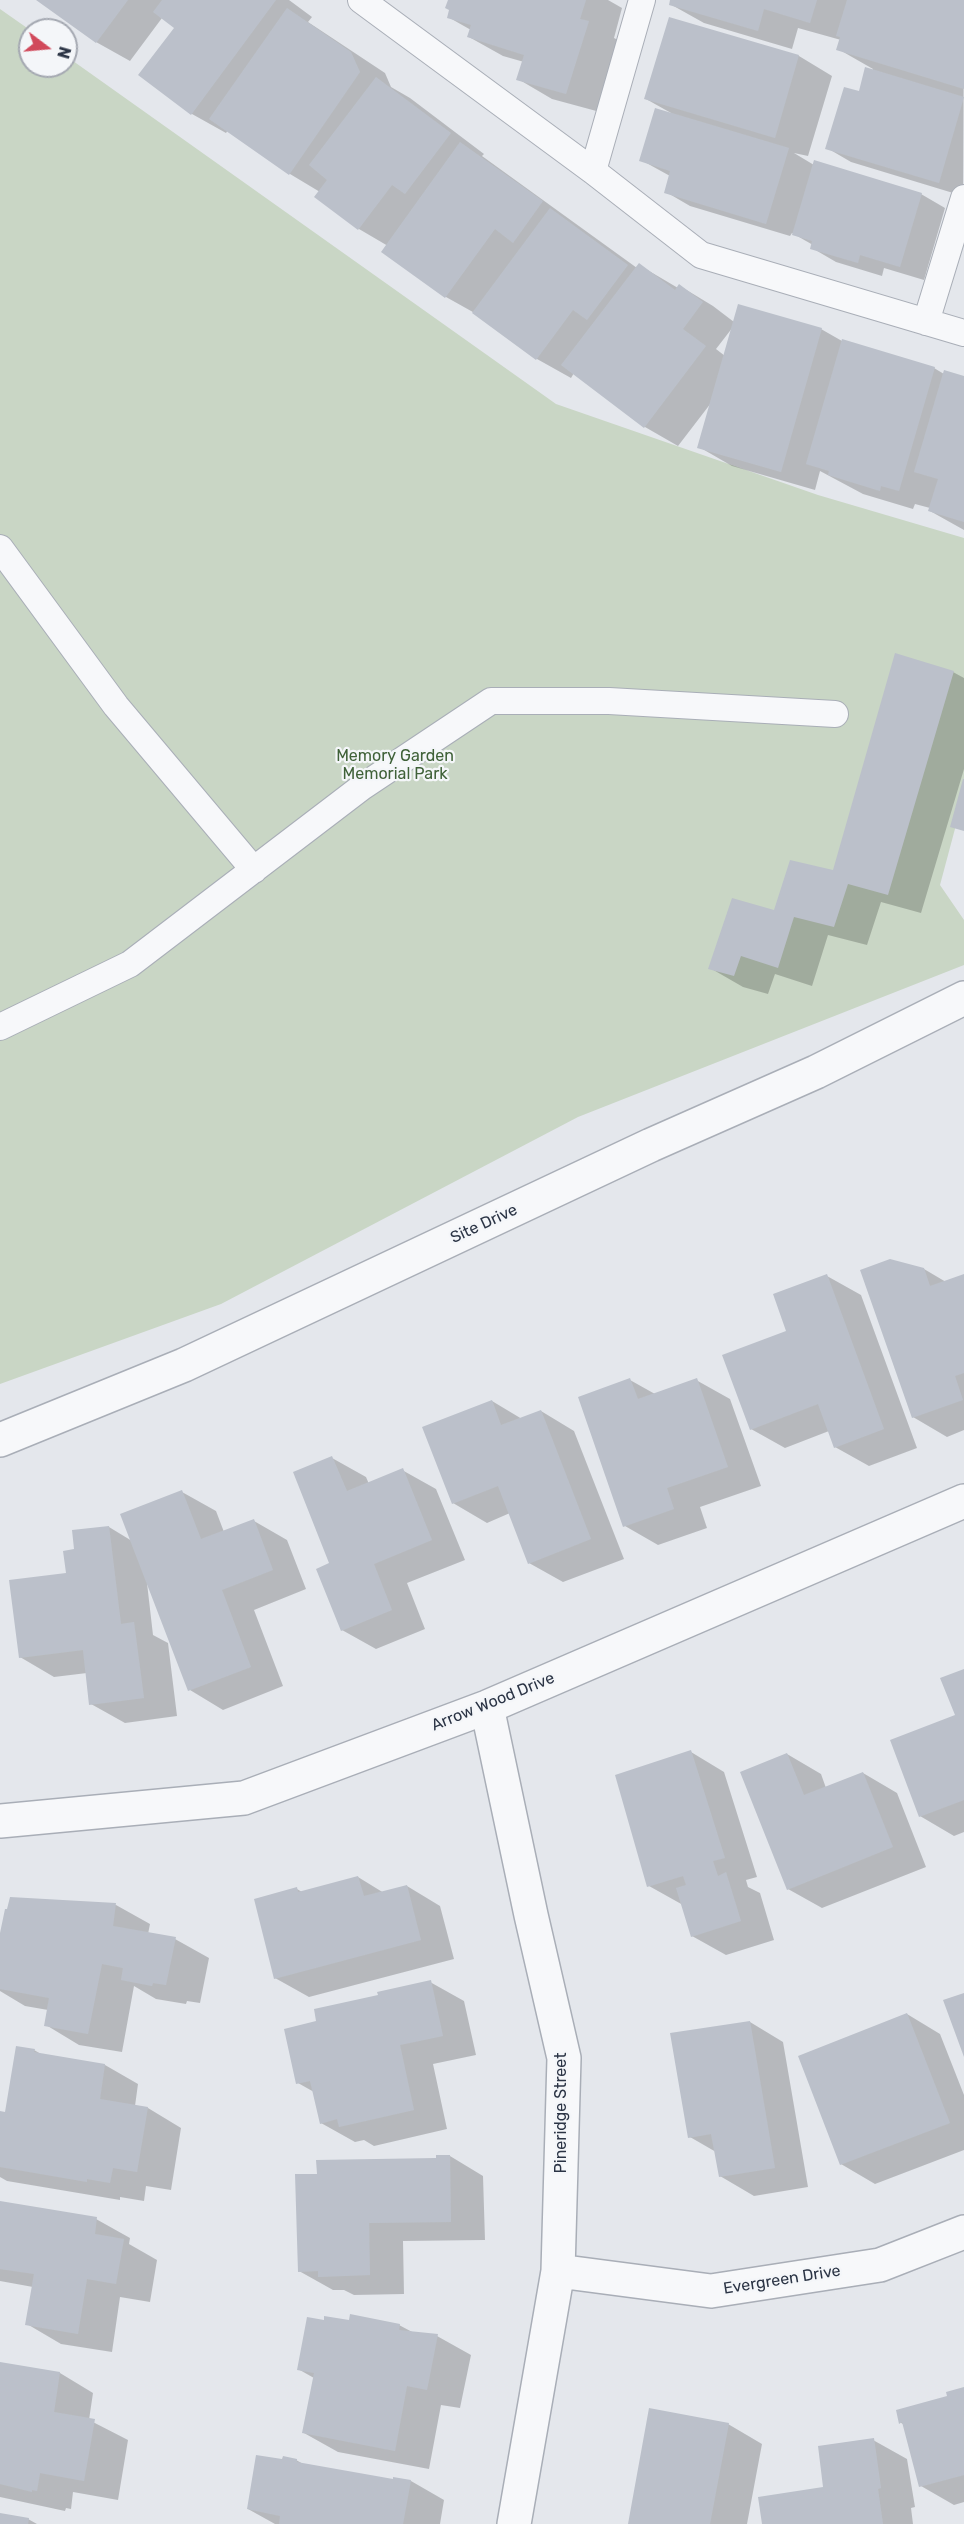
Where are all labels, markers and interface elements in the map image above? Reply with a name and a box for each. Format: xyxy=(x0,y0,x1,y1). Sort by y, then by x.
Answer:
north arrow xyxy=(18,18,78,78)
text: N xyxy=(53,44,75,61)
park label: Memory Garden Memorial Park xyxy=(336,746,454,784)
street label: Site Drive xyxy=(448,1200,520,1248)
street label: Arrow Wood Drive xyxy=(429,1669,557,1735)
street label: Pineridge Street xyxy=(551,2053,571,2173)
street label: Evergreen Drive xyxy=(722,2261,842,2299)

